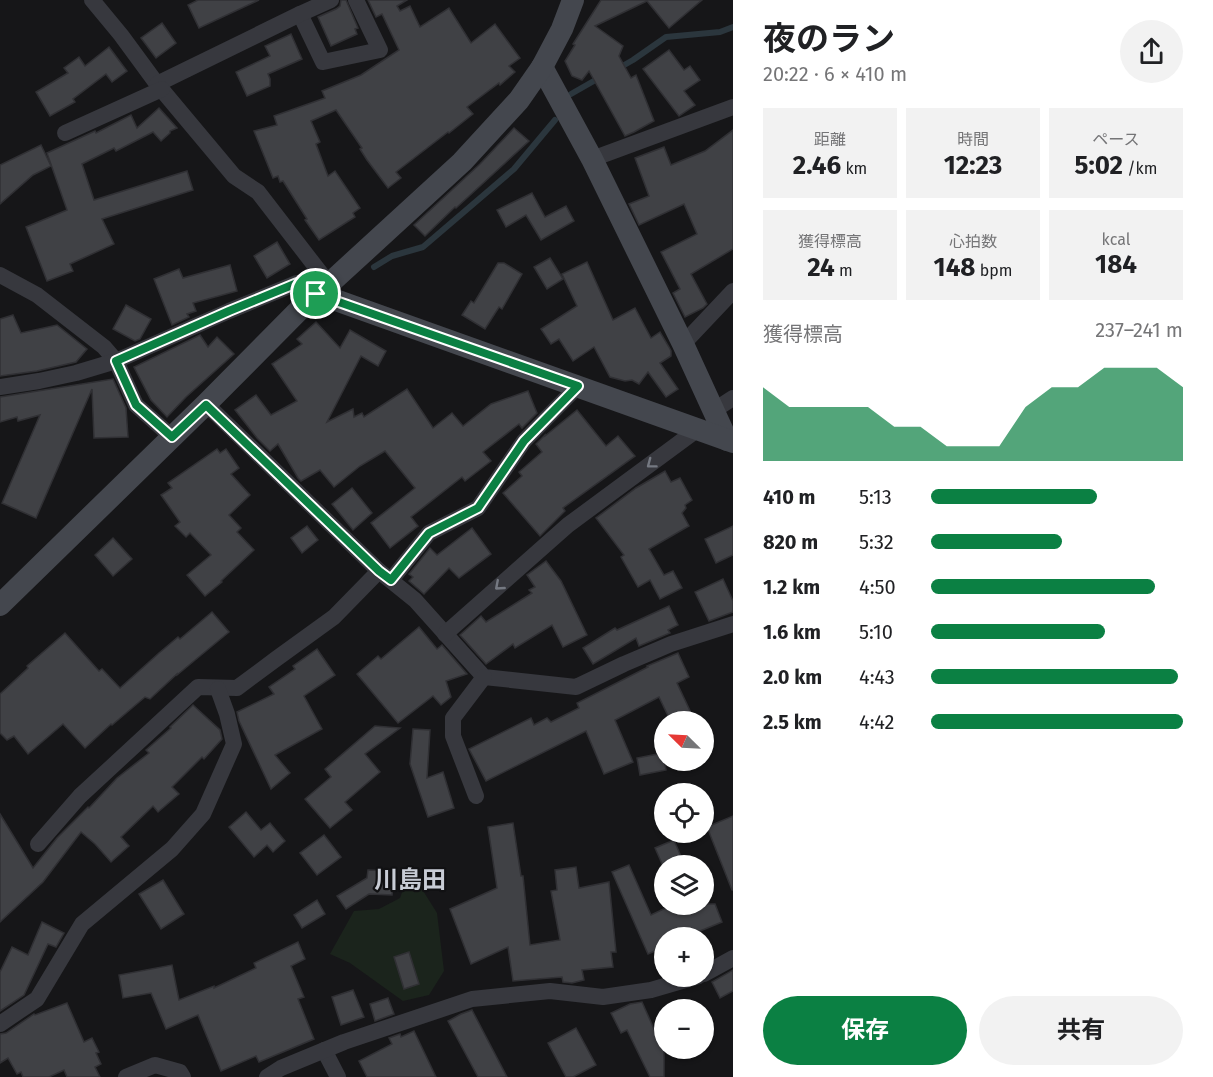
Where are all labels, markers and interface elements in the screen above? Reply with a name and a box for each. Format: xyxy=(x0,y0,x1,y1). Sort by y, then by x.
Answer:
text: 夜のラン xyxy=(763,19,895,59)
button: share xyxy=(1120,20,1183,83)
text: 20:22 · 6 × 410 m xyxy=(763,62,907,86)
text: 距離 xyxy=(814,130,846,149)
text: 時間 xyxy=(957,130,989,149)
text: ペース xyxy=(1092,130,1140,149)
text: 2.46 xyxy=(793,150,841,181)
text: 12:23 xyxy=(944,150,1002,181)
text: 5:02 xyxy=(1074,150,1123,181)
text: km xyxy=(841,159,867,178)
text: /km xyxy=(1123,159,1158,178)
text: kcal xyxy=(1102,230,1130,249)
text: 獲得標高 xyxy=(798,232,862,251)
text: 心拍数 xyxy=(949,232,997,251)
text: 184 xyxy=(1095,249,1137,280)
text: 24 xyxy=(807,252,835,283)
text: 148 xyxy=(934,252,975,283)
text: m xyxy=(835,261,853,280)
text: bpm xyxy=(975,261,1012,280)
pin xyxy=(290,268,341,319)
icon: arrive xyxy=(299,277,332,310)
text: 237–241 m xyxy=(1095,318,1183,342)
text: 獲得標高 xyxy=(763,322,843,346)
one-way arrow xyxy=(646,457,657,468)
text: 410 m xyxy=(763,485,815,509)
text: 5:13 xyxy=(859,485,892,509)
text: 820 m xyxy=(763,530,818,554)
text: 5:32 xyxy=(859,530,894,554)
text: 1.2 km xyxy=(763,575,820,599)
text: 4:50 xyxy=(859,575,896,599)
one-way arrow xyxy=(495,579,506,590)
text: 1.6 km xyxy=(763,620,821,644)
text: 5:10 xyxy=(859,620,893,644)
text: 2.0 km xyxy=(763,665,822,689)
text: 4:43 xyxy=(859,665,895,689)
text: 2.5 km xyxy=(763,710,822,734)
text: 4:42 xyxy=(859,710,894,734)
north arrow xyxy=(654,711,714,771)
map controls xyxy=(654,711,714,1059)
button: locate xyxy=(654,783,714,843)
button: layers xyxy=(654,855,714,915)
district label: 川島田 xyxy=(374,866,446,894)
button: + xyxy=(654,927,714,987)
button: 保存 xyxy=(763,996,967,1065)
button: 共有 xyxy=(979,996,1183,1065)
button: − xyxy=(654,999,714,1059)

